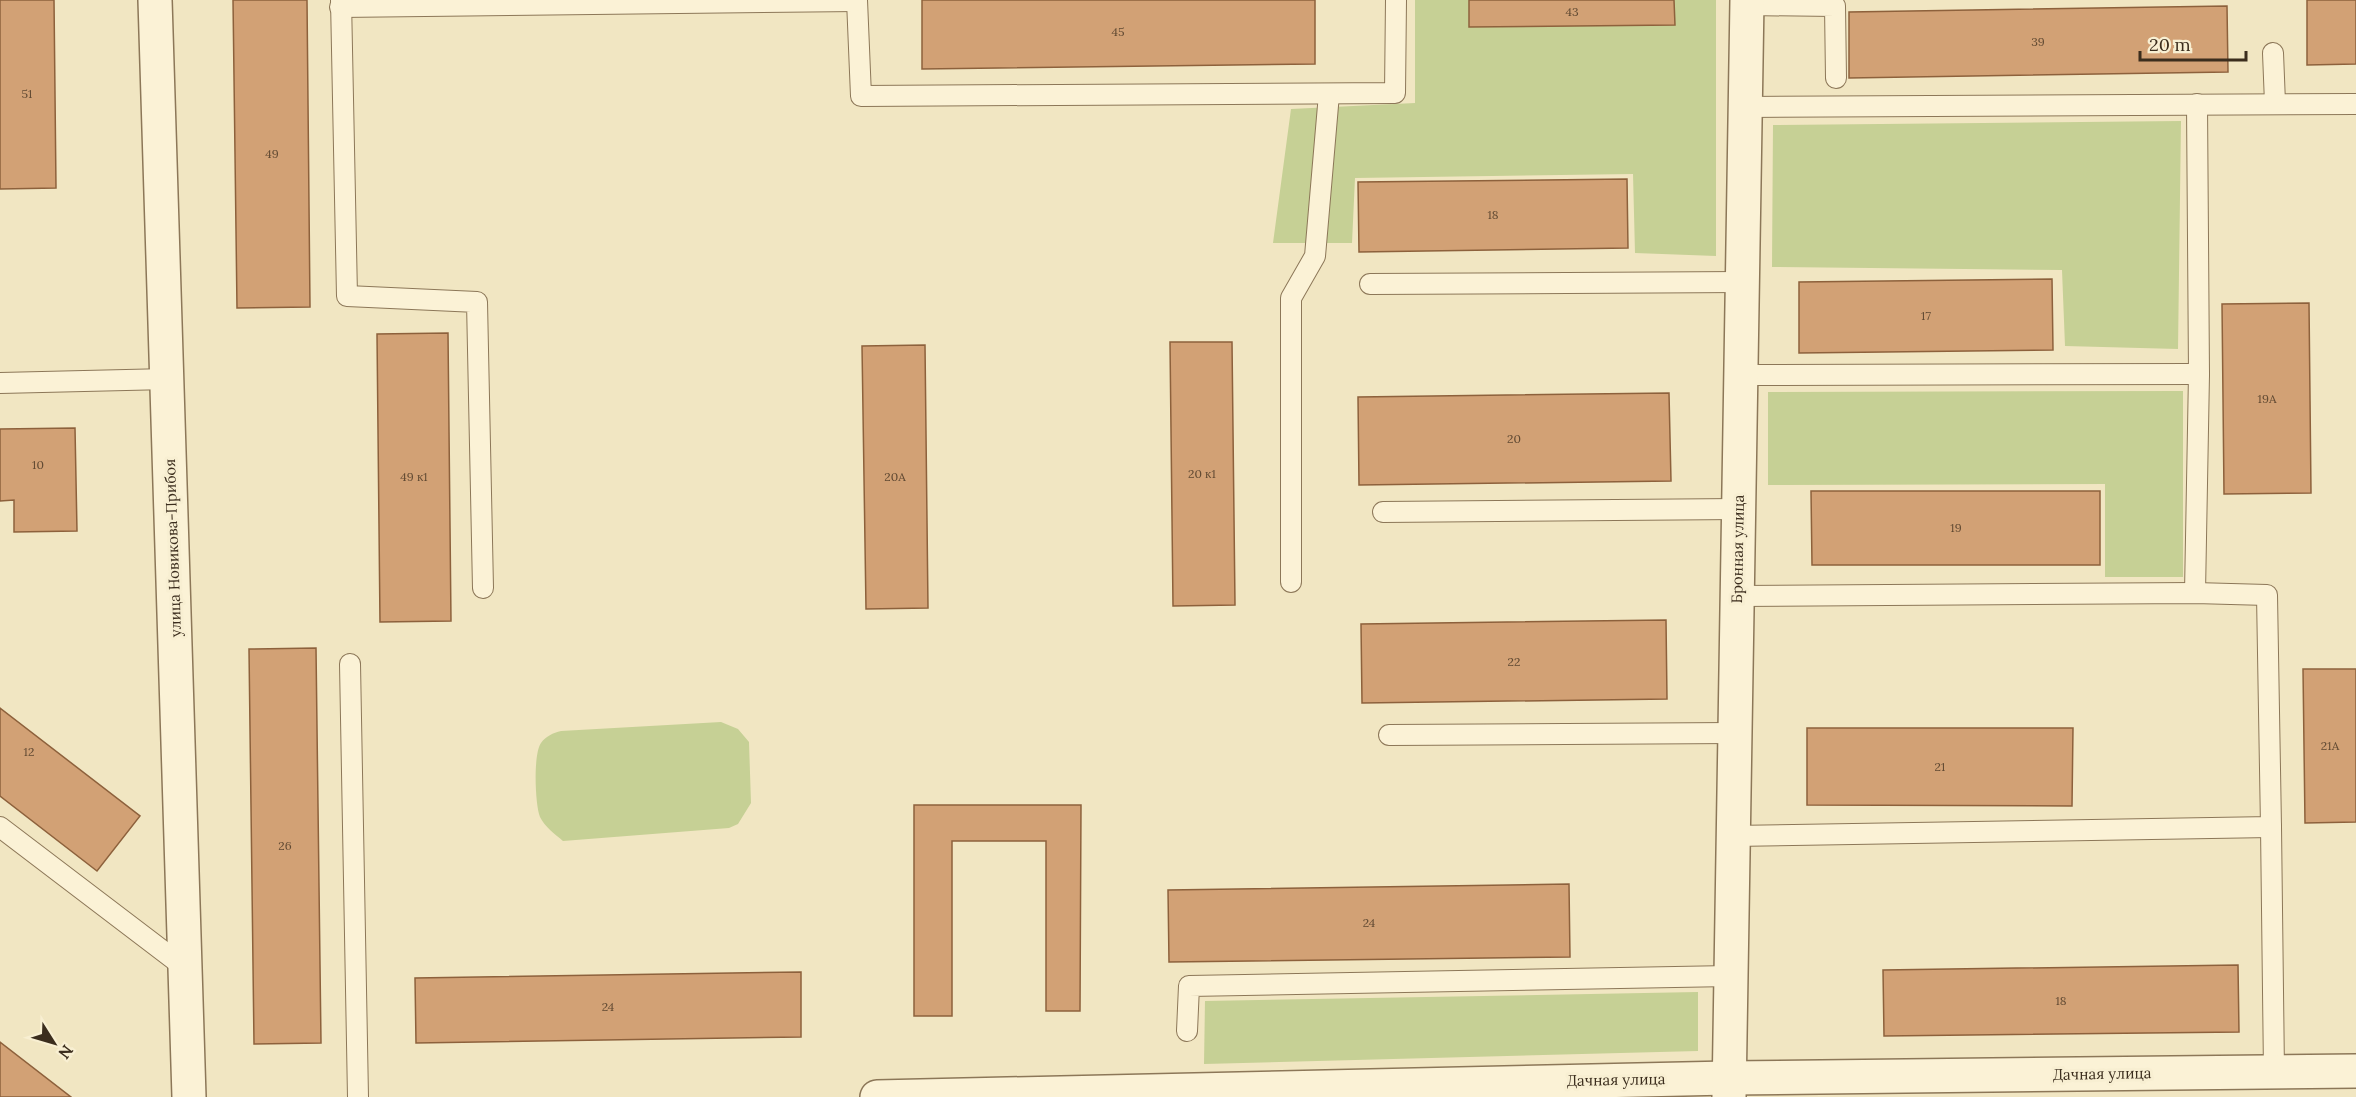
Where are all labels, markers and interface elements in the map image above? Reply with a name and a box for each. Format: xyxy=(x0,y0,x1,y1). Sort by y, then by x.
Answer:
house number: 43 xyxy=(1565,4,1579,19)
house number: 45 xyxy=(1111,24,1125,39)
scale bar xyxy=(2140,24,2246,62)
text: 20 m xyxy=(2149,33,2191,56)
house number: 39 xyxy=(2031,34,2045,49)
house number: 51 xyxy=(22,86,32,101)
house number: 49 xyxy=(265,146,279,161)
house number: 18 xyxy=(1487,207,1499,222)
house number: 17 xyxy=(1921,308,1931,323)
house number: 19А xyxy=(2258,391,2277,406)
house number: 20 xyxy=(1507,431,1521,446)
house number: 10 xyxy=(32,457,44,472)
street label: улица Новикова-Прибоя xyxy=(160,458,185,638)
house number: 20 к1 xyxy=(1188,466,1216,481)
house number: 49 к1 xyxy=(400,469,428,484)
house number: 20А xyxy=(884,469,906,484)
street label: Бронная улица xyxy=(1727,494,1748,604)
house number: 19 xyxy=(1950,520,1962,535)
house number: 22 xyxy=(1508,654,1520,669)
house number: 21А xyxy=(2321,738,2340,753)
house number: 12 xyxy=(24,744,34,759)
house number: 21 xyxy=(1935,759,1945,774)
house number: 26 xyxy=(278,838,292,853)
house number: 24 xyxy=(1363,915,1376,930)
house number: 18 xyxy=(2055,993,2067,1008)
house number: 24 xyxy=(602,999,615,1014)
north arrow xyxy=(24,1013,84,1073)
text: N xyxy=(54,1041,78,1063)
street label: Дачная улица xyxy=(2052,1063,2152,1084)
street label: Дачная улица xyxy=(1566,1069,1666,1090)

